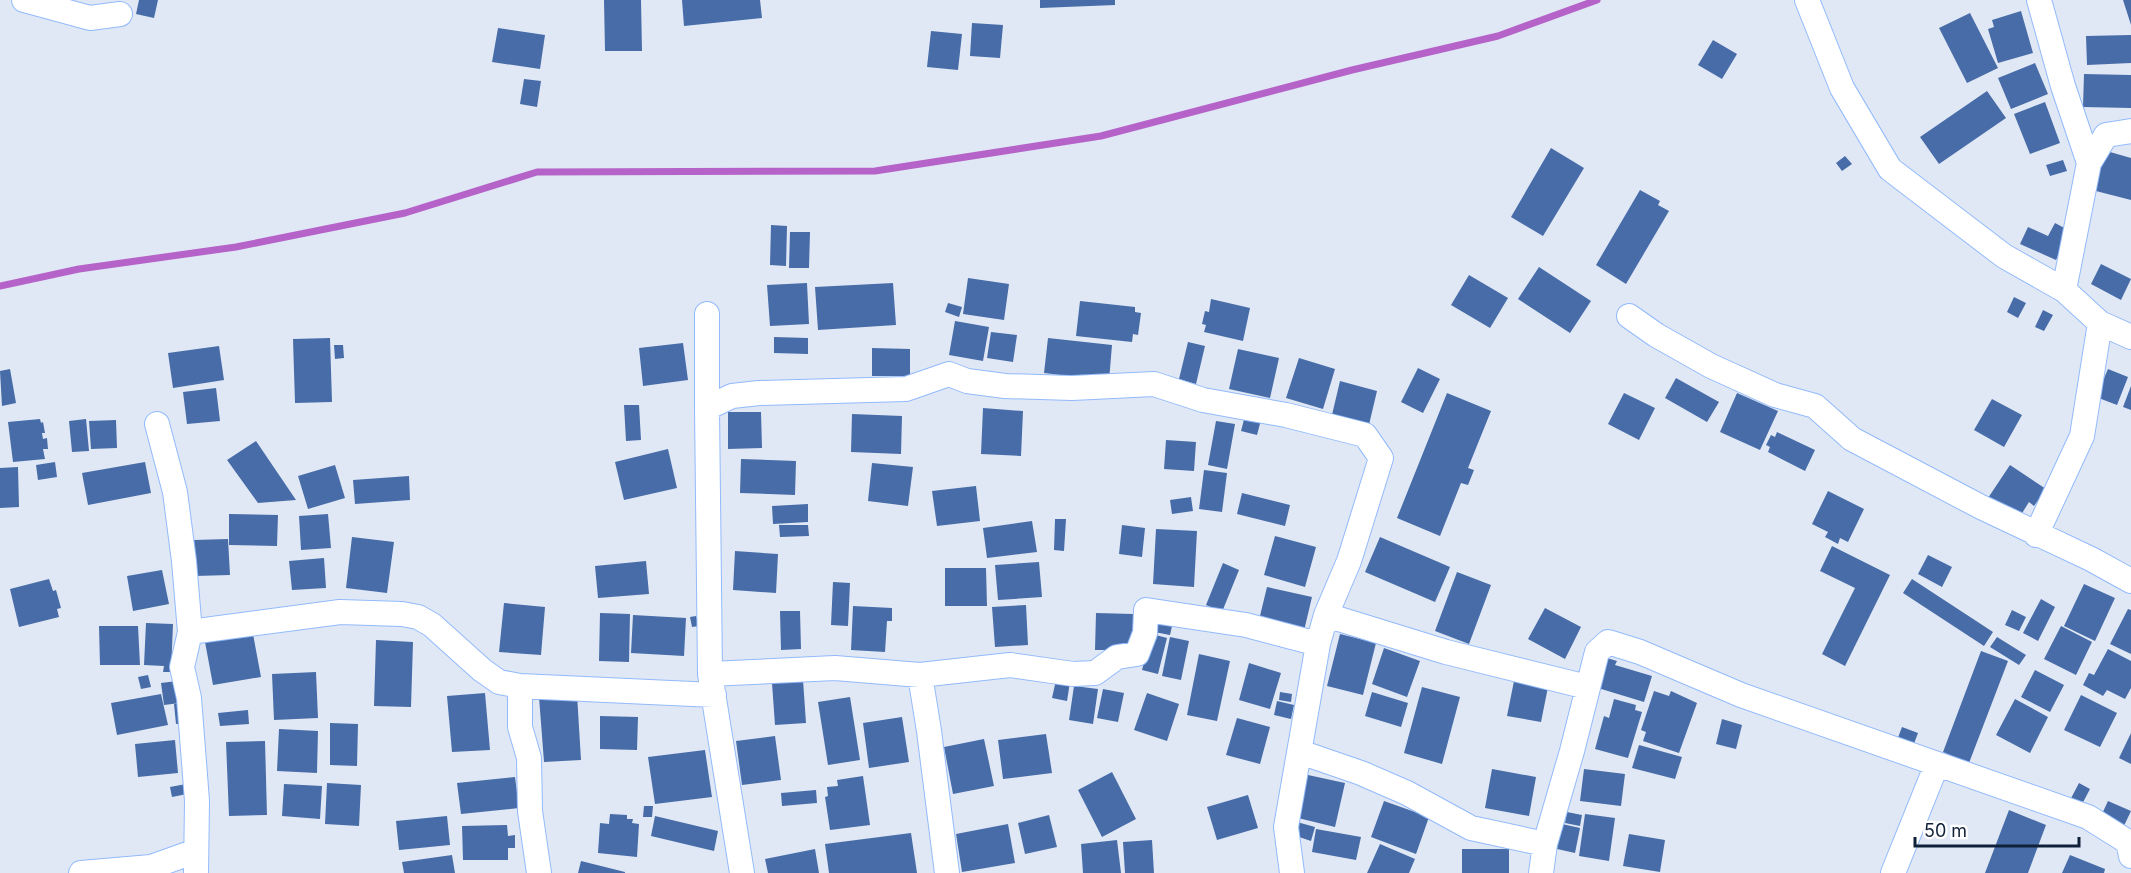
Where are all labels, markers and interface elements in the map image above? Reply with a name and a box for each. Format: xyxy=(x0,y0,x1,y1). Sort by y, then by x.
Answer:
scale bar xyxy=(1915,810,2078,848)
text: 50 m xyxy=(1924,820,1967,841)

